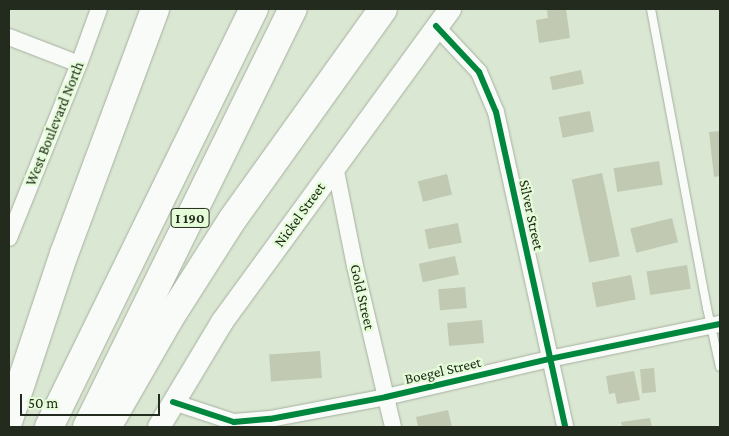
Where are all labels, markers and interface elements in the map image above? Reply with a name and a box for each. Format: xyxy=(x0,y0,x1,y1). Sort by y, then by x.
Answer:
street label: West Boulevard North xyxy=(22,59,88,189)
street label: Silver Street xyxy=(515,178,547,252)
street label: Nickel Street xyxy=(271,179,329,251)
road number: I 190 xyxy=(170,207,210,230)
street label: Gold Street xyxy=(346,262,378,332)
street label: Boegel Street xyxy=(403,353,483,389)
scale bar xyxy=(22,384,162,416)
text: 50 m xyxy=(28,395,58,411)

